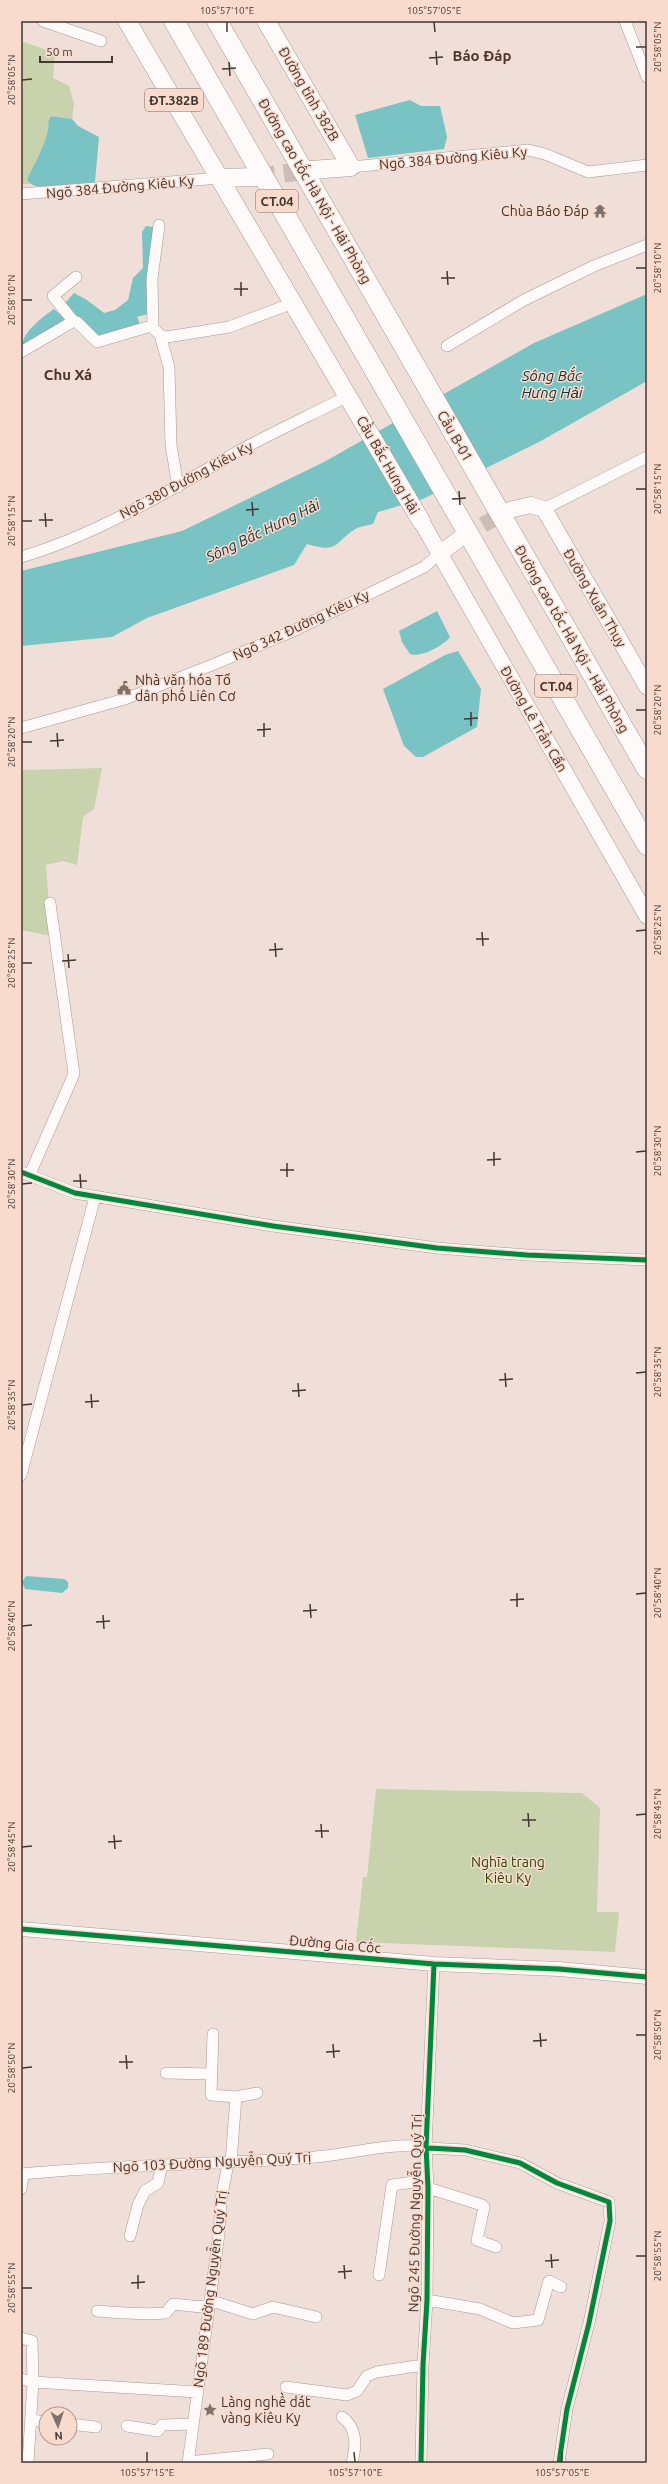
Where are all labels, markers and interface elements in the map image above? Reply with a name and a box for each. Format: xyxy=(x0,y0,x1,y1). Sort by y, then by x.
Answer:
text: 105°57'10"E xyxy=(200,5,255,16)
text: 105°57'05"E xyxy=(407,5,462,16)
text: 20°58'05"N xyxy=(652,22,663,72)
scale bar xyxy=(40,38,112,64)
street label: Đường tỉnh 382B xyxy=(276,44,343,144)
text: 50 m xyxy=(46,45,73,58)
district label: Báo Đáp xyxy=(453,47,511,64)
text: 20°58'05"N xyxy=(6,55,17,105)
road number: ĐT.382B xyxy=(145,89,203,111)
street label: Đường cao tốc Hà Nội - Hải Phòng xyxy=(255,94,377,286)
street label: Ngõ 384 Đường Kiêu Kỵ xyxy=(378,144,528,172)
street label: Ngõ 384 Đường Kiêu Kỵ xyxy=(45,173,195,201)
road number: CT.04 xyxy=(256,190,298,212)
place label: Chùa Báo Đáp xyxy=(501,203,589,219)
temple icon: Chùa Báo Đáp xyxy=(592,203,608,219)
text: 20°58'10"N xyxy=(652,243,663,293)
text: 20°58'10"N xyxy=(6,275,17,325)
district label: Chu Xá xyxy=(44,366,92,383)
water label: Sông Bắc Hưng Hải xyxy=(521,366,584,401)
street label: Cầu B-01 xyxy=(434,407,478,464)
street label: Cầu Bắc Hưng Hải xyxy=(353,412,425,517)
street label: Ngõ 380 Đường Kiêu Kỵ xyxy=(117,438,256,522)
text: 20°58'15"N xyxy=(652,464,663,514)
water label: Sông Bắc Hưng Hải xyxy=(202,494,324,566)
text: 20°58'15"N xyxy=(6,496,17,546)
street label: Đường cao tốc Hà Nội – Hải Phòng xyxy=(512,541,635,736)
street label: Đường Xuân Thụy xyxy=(560,546,630,650)
street label: Ngõ 342 Đường Kiêu Kỵ xyxy=(230,586,372,664)
street label: Đường Lê Trần Cẩn xyxy=(497,662,573,775)
place label: Nhà văn hóa Tổ dân phố Liên Cơ xyxy=(135,672,235,704)
road number: CT.04 xyxy=(535,675,577,697)
public building icon: Nhà văn hóa Tổ dân phố Liên Cơ xyxy=(116,680,132,696)
text: 20°58'20"N xyxy=(652,685,663,735)
text: 20°58'20"N xyxy=(6,717,17,767)
text: 20°58'25"N xyxy=(652,905,663,955)
text: 20°58'25"N xyxy=(6,938,17,988)
text: 20°58'30"N xyxy=(652,1126,663,1176)
text: 20°58'30"N xyxy=(6,1159,17,1209)
text: 20°58'35"N xyxy=(652,1347,663,1397)
text: 20°58'35"N xyxy=(6,1380,17,1430)
text: 20°58'40"N xyxy=(652,1568,663,1618)
text: 20°58'40"N xyxy=(6,1601,17,1651)
text: 20°58'45"N xyxy=(652,1789,663,1839)
text: 20°58'45"N xyxy=(6,1822,17,1872)
park label: Nghĩa trang Kiêu Kỵ xyxy=(471,1854,545,1886)
street label: Đường Gia Cốc xyxy=(288,1930,382,1956)
text: 20°58'50"N xyxy=(652,2010,663,2060)
text: 20°58'50"N xyxy=(6,2043,17,2093)
street label: Ngõ 245 Đường Nguyễn Quý Trị xyxy=(403,2114,425,2312)
street label: Ngõ 103 Đường Nguyễn Quý Trị xyxy=(112,2146,312,2175)
street label: Ngõ 189 Đường Nguyễn Quý Trị xyxy=(188,2189,230,2389)
text: 20°58'55"N xyxy=(652,2231,663,2281)
text: 20°58'55"N xyxy=(6,2263,17,2313)
place label: Làng nghề dát vàng Kiêu Kỵ xyxy=(221,2392,311,2426)
place icon: Làng nghề dát vàng Kiêu Kỵ xyxy=(202,2402,218,2418)
north arrow xyxy=(38,2406,78,2446)
text: N xyxy=(54,2430,63,2442)
text: 105°57'15"E xyxy=(120,2467,175,2478)
text: 105°57'10"E xyxy=(328,2467,383,2478)
text: 105°57'05"E xyxy=(535,2467,590,2478)

